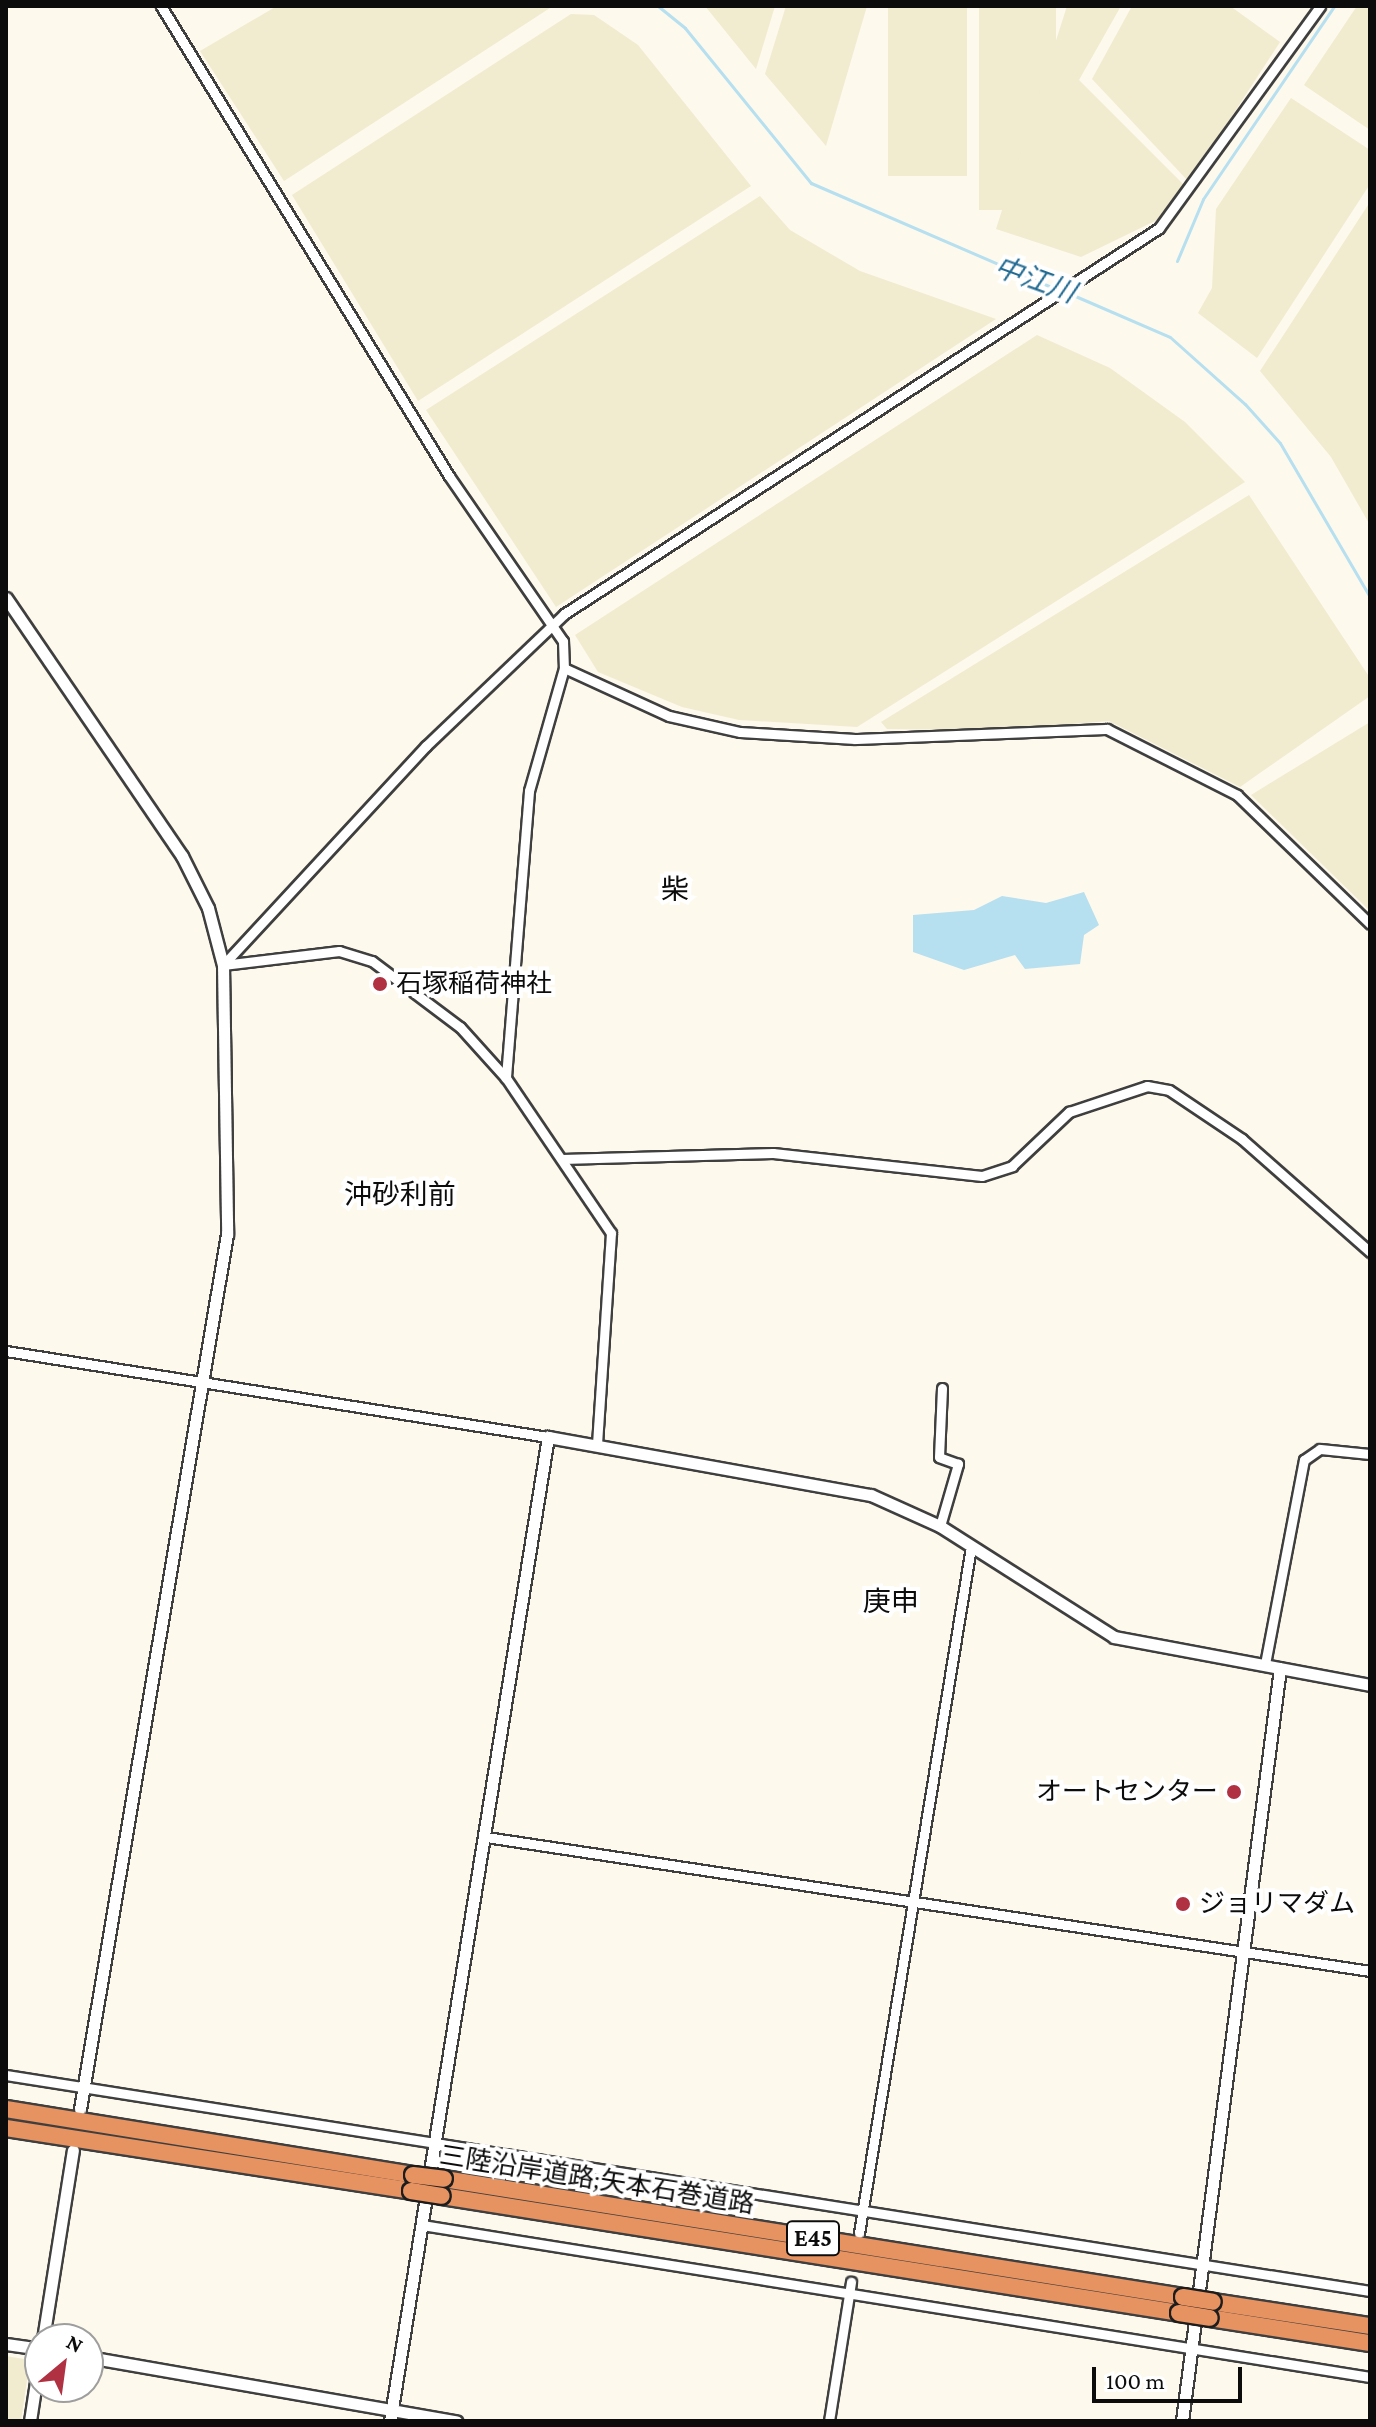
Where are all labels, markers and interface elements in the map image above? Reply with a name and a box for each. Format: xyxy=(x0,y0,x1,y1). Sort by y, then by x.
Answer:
water label: 中江川 xyxy=(990,250,1080,310)
district label: 柴 xyxy=(661,873,689,907)
place label: 石塚稲荷神社 xyxy=(396,968,552,1000)
marker: 石塚稲荷神社 xyxy=(371,975,389,993)
district label: 沖砂利前 xyxy=(344,1178,456,1212)
district label: 庚申 xyxy=(863,1585,919,1619)
place label: オートセンター xyxy=(1036,1776,1218,1808)
marker: オートセンター xyxy=(1225,1783,1243,1801)
place label: ジョリマダム xyxy=(1199,1888,1355,1920)
marker: ジョリマダム xyxy=(1174,1895,1192,1913)
street label: 三陸沿岸道路;矢本石巻道路 xyxy=(438,2140,756,2220)
road number: E45 xyxy=(785,2218,841,2258)
north arrow xyxy=(24,2323,104,2403)
text: N xyxy=(62,2329,88,2358)
scale bar xyxy=(1096,2351,1246,2401)
text: 100 m xyxy=(1106,2367,1165,2394)

